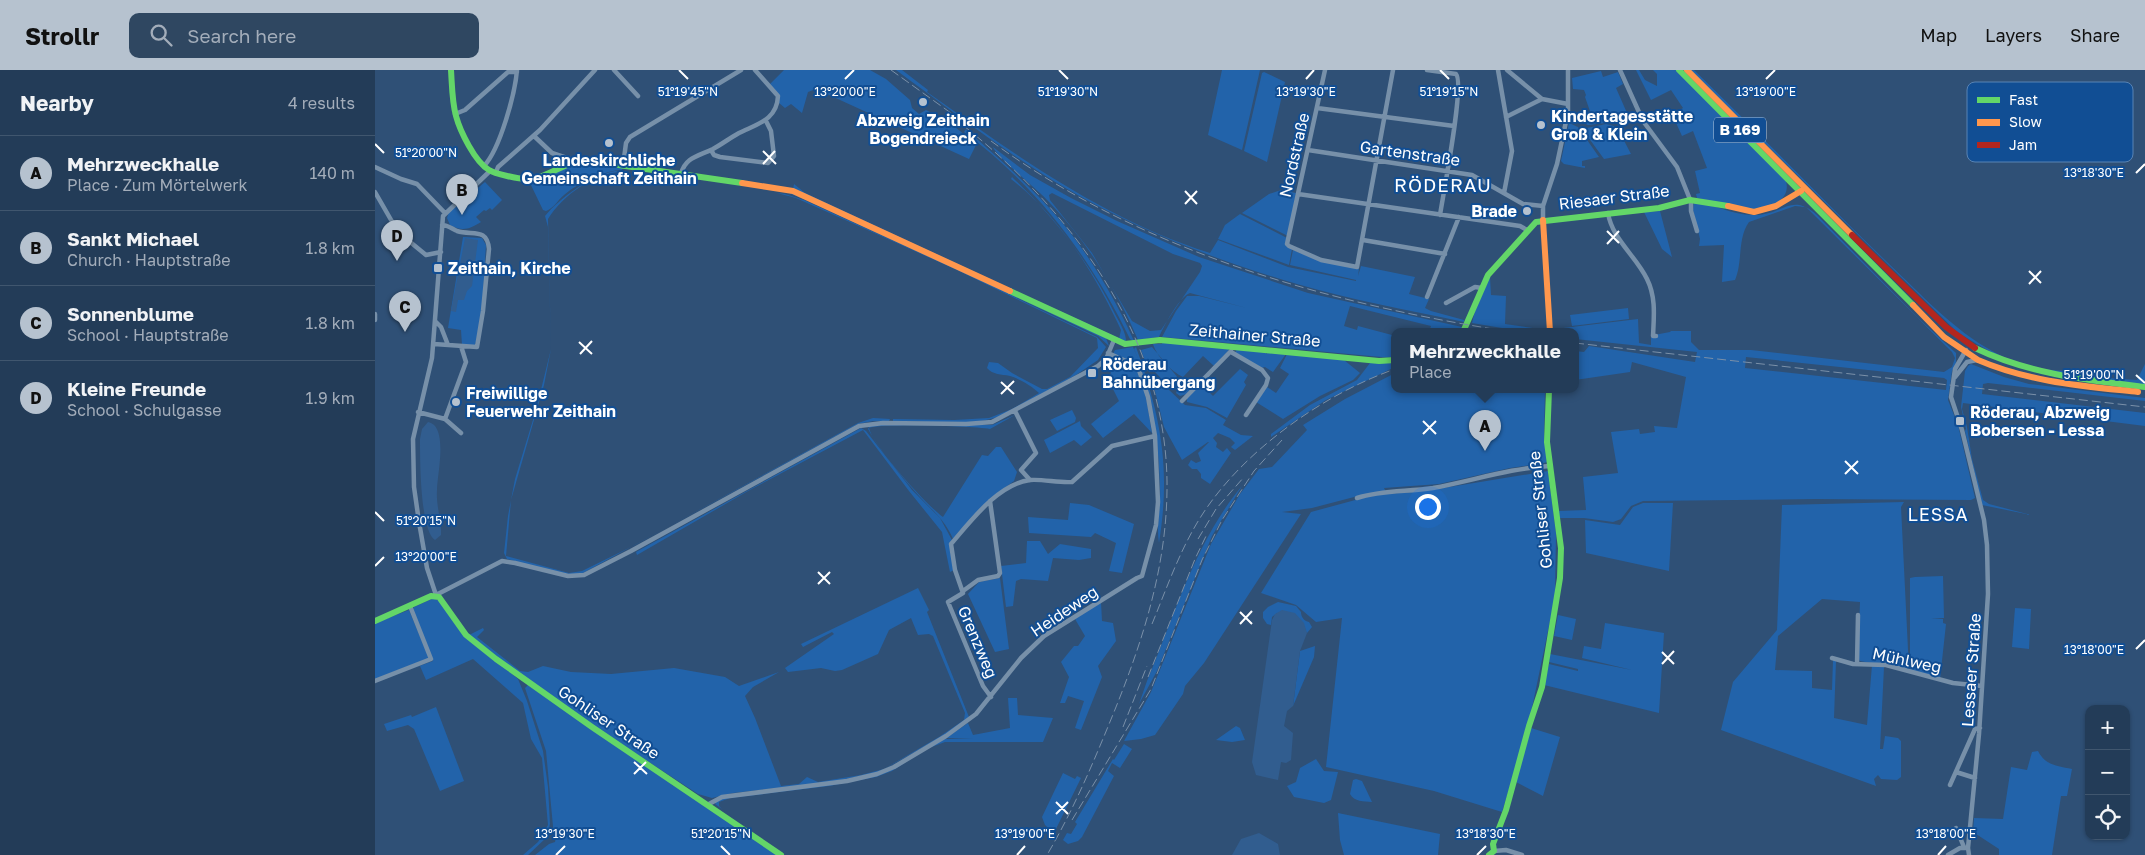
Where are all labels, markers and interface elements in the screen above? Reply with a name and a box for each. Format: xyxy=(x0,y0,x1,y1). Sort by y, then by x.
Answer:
search box xyxy=(129,13,479,58)
text: Strollr xyxy=(25,21,99,50)
icon: search xyxy=(147,21,175,49)
text: Search here xyxy=(187,24,296,47)
text: Map xyxy=(1920,24,1957,46)
text: Layers xyxy=(1985,24,2042,46)
text: Share xyxy=(2070,24,2120,46)
legend xyxy=(1967,82,2133,162)
text: 51°19'45"N xyxy=(658,84,718,99)
text: 13°20'00"E xyxy=(814,84,876,99)
text: 51°19'30"N xyxy=(1038,84,1098,99)
text: 13°19'30"E xyxy=(1276,84,1336,99)
text: 51°19'15"N xyxy=(1420,84,1478,99)
text: 13°19'00"E xyxy=(1736,84,1796,99)
text: Nearby xyxy=(20,90,94,116)
text: Fast xyxy=(2009,91,2038,108)
text: 4 results xyxy=(288,93,355,113)
marker: Abzweig Zeithain Bogendreieck xyxy=(917,96,929,108)
place label: Kindertagesstätte Groß & Klein xyxy=(1551,106,1693,144)
place label: Abzweig Zeithain Bogendreieck xyxy=(856,110,990,148)
street label: Nordstraße xyxy=(1275,111,1313,199)
text: Slow xyxy=(2009,113,2042,130)
road number: B 169 xyxy=(1714,118,1766,142)
marker: Kindertagesstätte Groß & Klein xyxy=(1535,119,1547,131)
street label: Gartenstraße xyxy=(1359,136,1461,170)
text: Jam xyxy=(2009,136,2037,153)
marker: Landeskirchliche Gemeinschaft Zeithain xyxy=(603,137,615,149)
text: 51°20'00"N xyxy=(395,145,457,160)
place label: Landeskirchliche Gemeinschaft Zeithain xyxy=(521,150,697,188)
text: Mehrzweckhalle xyxy=(67,152,219,175)
text: A xyxy=(30,163,42,183)
text: 140 m xyxy=(309,163,355,183)
text: 13°18'30"E xyxy=(2064,165,2124,180)
district label: RÖDERAU xyxy=(1394,173,1492,196)
pin: B xyxy=(446,174,478,215)
text: Place · Zum Mörtelwerk xyxy=(67,175,247,195)
street label: Riesaer Straße xyxy=(1557,180,1671,214)
place label: Brade xyxy=(1471,201,1517,221)
marker: Brade xyxy=(1521,205,1533,217)
pin: D xyxy=(381,220,413,261)
text: Sankt Michael xyxy=(67,227,199,250)
text: B xyxy=(30,238,42,258)
text: 1.8 km xyxy=(305,238,355,258)
text: Church · Hauptstraße xyxy=(67,250,231,270)
place label: Zeithain, Kirche xyxy=(448,258,571,278)
marker: Zeithain, Kirche xyxy=(432,262,444,274)
pin: C xyxy=(389,291,421,332)
text: Sonnenblume xyxy=(67,302,194,325)
text: C xyxy=(30,313,42,333)
text: 1.8 km xyxy=(305,313,355,333)
street label: Zeithainer Straße xyxy=(1188,319,1322,351)
text: School · Hauptstraße xyxy=(67,325,229,345)
popup xyxy=(1391,328,1579,393)
text: Mehrzweckhalle xyxy=(1409,339,1561,362)
place label: Röderau Bahnübergang xyxy=(1102,354,1216,392)
text: Place xyxy=(1409,362,1452,382)
marker: Röderau Bahnübergang xyxy=(1086,367,1098,379)
text: 51°19'00"N xyxy=(2064,367,2124,382)
text: Kleine Freunde xyxy=(67,377,206,400)
place label: Freiwillige Feuerwehr Zeithain xyxy=(466,383,616,421)
text: D xyxy=(30,388,42,408)
text: 1.9 km xyxy=(306,388,355,408)
marker: Freiwillige Feuerwehr Zeithain xyxy=(450,396,462,408)
text: School · Schulgasse xyxy=(67,400,221,420)
place label: Röderau, Abzweig Bobersen - Lessa xyxy=(1970,402,2110,440)
pin: A xyxy=(1469,410,1501,451)
marker: Röderau, Abzweig Bobersen - Lessa xyxy=(1954,415,1966,427)
street label: Gohliser Straße xyxy=(1524,450,1556,570)
your location xyxy=(1415,494,1441,520)
district label: LESSA xyxy=(1907,503,1969,525)
text: 51°20'15"N xyxy=(396,513,456,528)
text: 13°20'00"E xyxy=(395,549,457,564)
street label: Heideweg xyxy=(1027,581,1101,641)
street label: Grenzweg xyxy=(954,603,1002,681)
street label: Lessaer Straße xyxy=(1957,613,1985,727)
text: 13°18'00"E xyxy=(2064,642,2124,657)
street label: Mühlweg xyxy=(1871,643,1943,677)
street label: Gohliser Straße xyxy=(554,681,664,763)
map controls xyxy=(2085,705,2130,840)
button: + xyxy=(2085,705,2130,750)
button: − xyxy=(2085,750,2130,795)
button: locate xyxy=(2085,795,2130,840)
text: 13°19'30"E xyxy=(535,826,595,841)
text: 51°20'15"N xyxy=(691,826,751,841)
text: 13°19'00"E xyxy=(995,826,1055,841)
text: 13°18'30"E xyxy=(1456,826,1516,841)
text: 13°18'00"E xyxy=(1916,826,1976,841)

